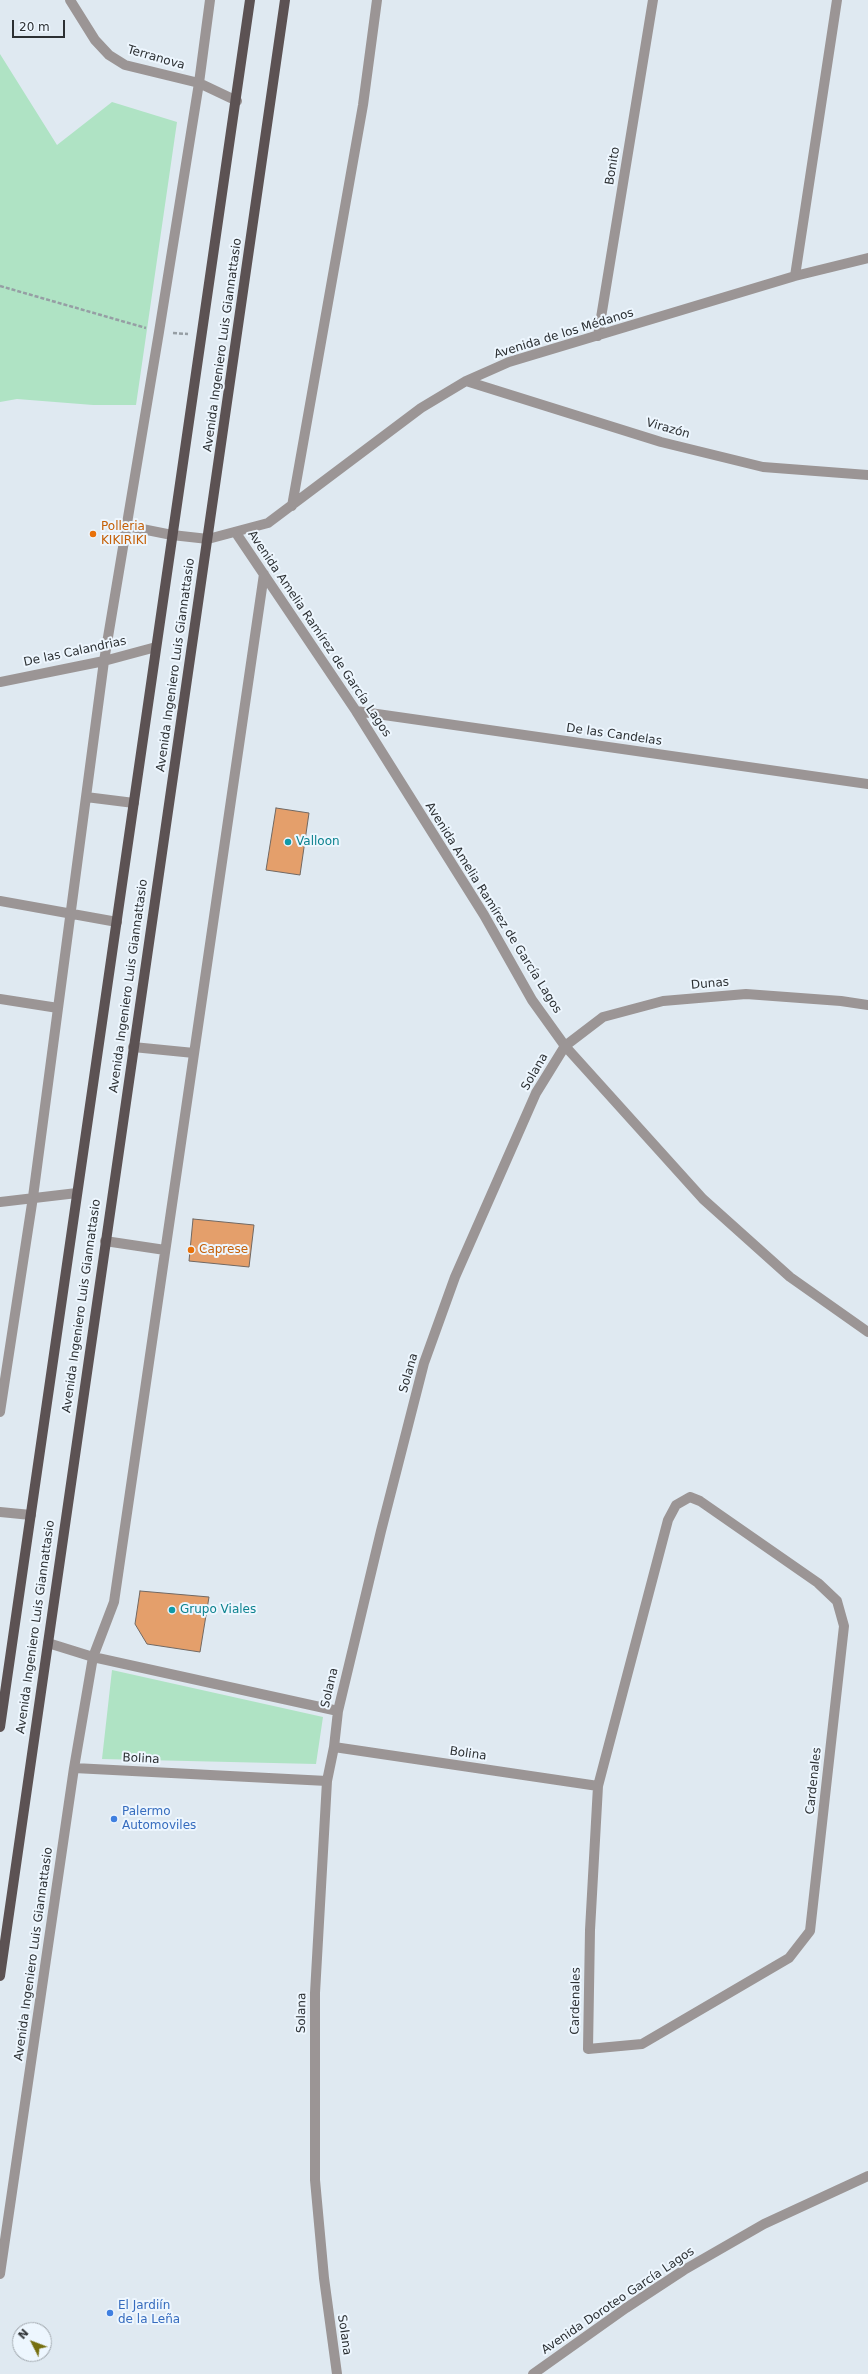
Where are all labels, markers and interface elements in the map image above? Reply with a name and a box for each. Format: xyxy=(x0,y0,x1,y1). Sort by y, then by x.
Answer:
scale bar xyxy=(14,12,67,38)
text: 20 m xyxy=(19,20,50,34)
street label: Terranova xyxy=(126,43,186,73)
street label: Bonito xyxy=(603,146,623,186)
street label: Avenida Ingeniero Luis Giannattasio xyxy=(201,237,245,453)
street label: Avenida de los Médanos xyxy=(492,306,636,362)
street label: Virazón xyxy=(644,416,692,442)
place label: Polleria KIKIRIKI xyxy=(101,520,147,548)
street label: Avenida Amelia Ramírez de García Lagos xyxy=(244,528,394,740)
marker: Polleria KIKIRIKI xyxy=(88,529,98,539)
street label: Avenida Ingeniero Luis Giannattasio xyxy=(154,557,198,773)
street label: De las Calandrias xyxy=(22,634,128,670)
street label: De las Candelas xyxy=(565,721,663,749)
street label: Avenida Amelia Ramírez de García Lagos xyxy=(422,800,564,1016)
place label: Valloon xyxy=(296,835,340,849)
marker: Valloon xyxy=(283,837,293,847)
street label: Avenida Ingeniero Luis Giannattasio xyxy=(107,878,151,1094)
street label: Dunas xyxy=(690,975,730,993)
street label: Solana xyxy=(519,1051,551,1093)
street label: Avenida Ingeniero Luis Giannattasio xyxy=(60,1198,104,1414)
place label: Caprese xyxy=(199,1243,248,1257)
marker: Caprese xyxy=(186,1245,196,1255)
street label: Solana xyxy=(396,1351,422,1395)
street label: Avenida Ingeniero Luis Giannattasio xyxy=(14,1519,58,1735)
place label: Grupo Viales xyxy=(180,1603,256,1617)
marker: Grupo Viales xyxy=(167,1605,177,1615)
street label: Solana xyxy=(318,1667,342,1709)
street label: Bolina xyxy=(449,1744,487,1764)
street label: Cardenales xyxy=(803,1747,825,1815)
street label: Bolina xyxy=(122,1751,160,1767)
place label: Palermo Automoviles xyxy=(122,1805,196,1833)
marker: Palermo Automoviles xyxy=(109,1814,119,1824)
street label: Avenida Ingeniero Luis Giannattasio xyxy=(12,1846,56,2062)
street label: Cardenales xyxy=(568,1967,584,2035)
street label: Solana xyxy=(294,1993,310,2033)
street label: Avenida Doroteo García Lagos xyxy=(539,2244,697,2358)
place label: El Jardiín de la Leña xyxy=(118,2299,180,2327)
marker: El Jardiín de la Leña xyxy=(105,2308,115,2318)
street label: Solana xyxy=(334,2314,354,2356)
north arrow xyxy=(12,2322,52,2362)
text: N xyxy=(16,2327,31,2342)

